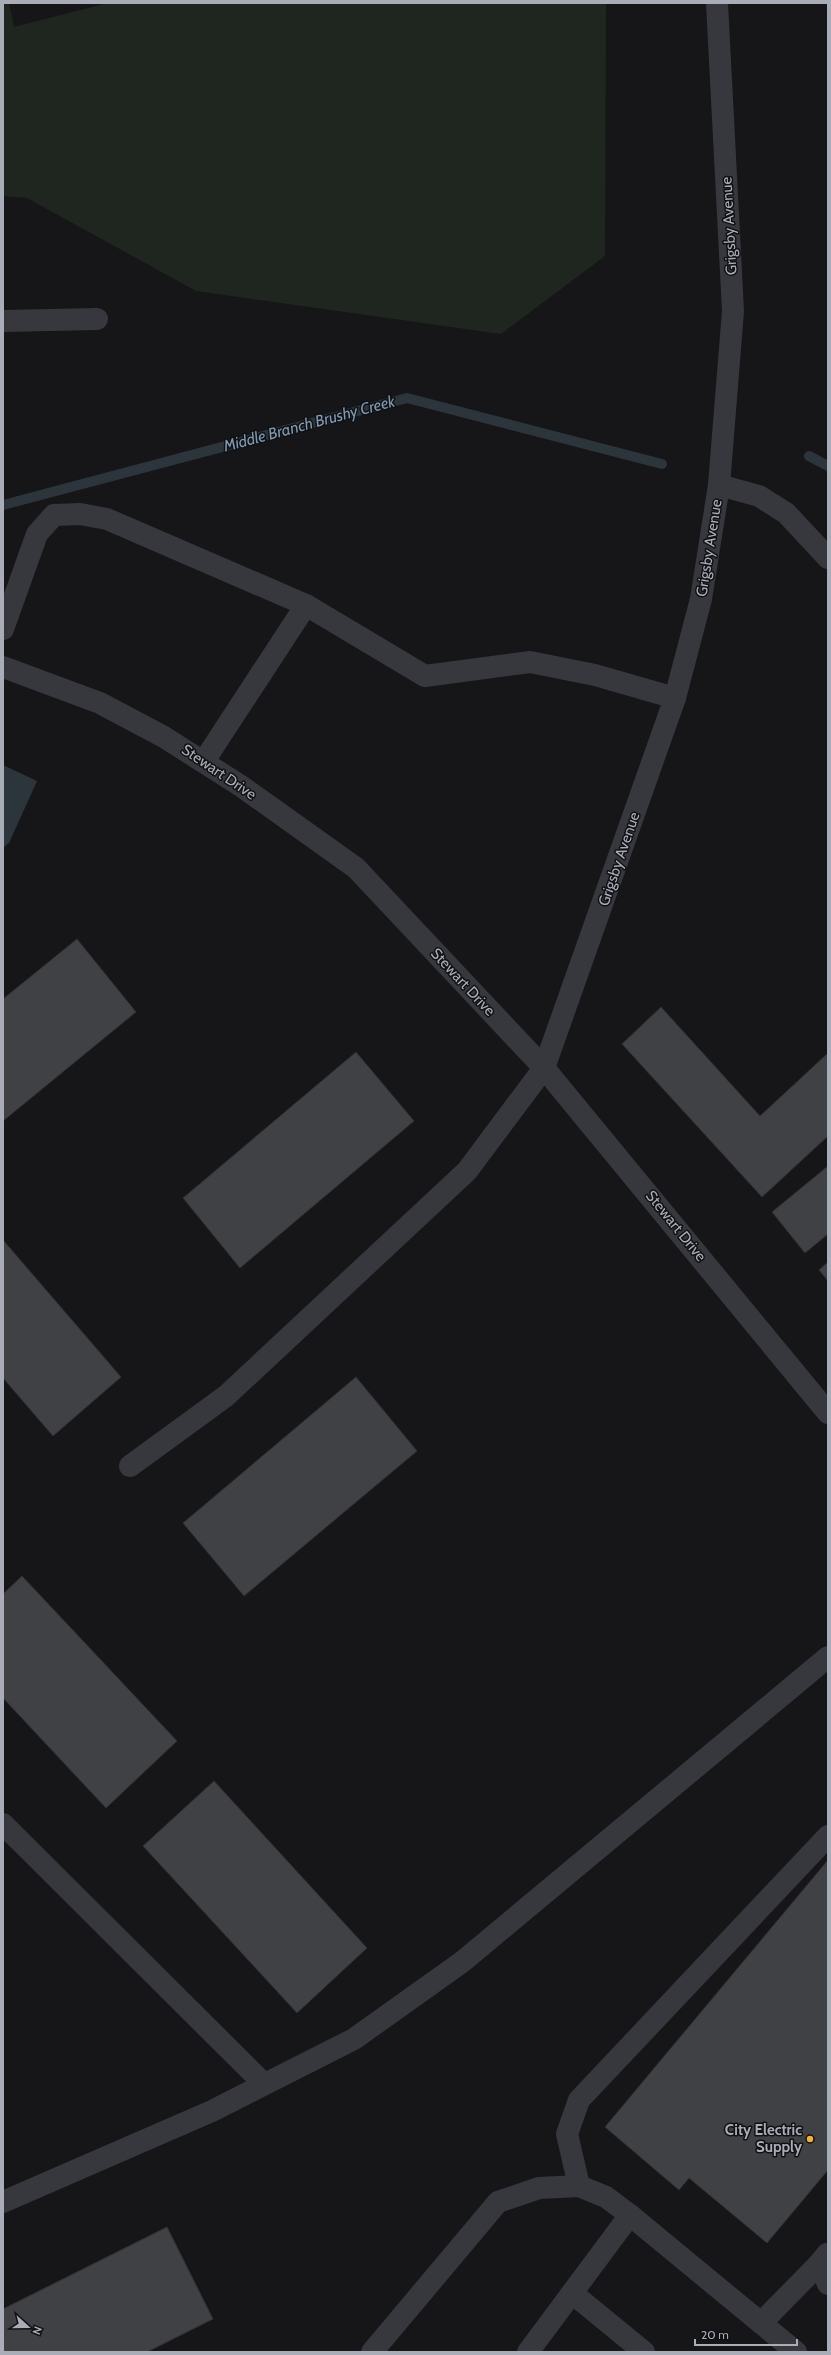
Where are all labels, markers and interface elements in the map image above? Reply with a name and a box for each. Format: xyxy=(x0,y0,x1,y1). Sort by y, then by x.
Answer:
street label: Grigsby Avenue xyxy=(717,176,741,276)
water label: Middle Branch Brushy Creek xyxy=(220,391,398,456)
street label: Grigsby Avenue xyxy=(692,498,726,598)
street label: Stewart Drive xyxy=(178,740,260,804)
street label: Grigsby Avenue xyxy=(594,809,644,908)
street label: Stewart Drive xyxy=(427,944,499,1020)
street label: Stewart Drive xyxy=(642,1187,710,1265)
place label: City Electric Supply xyxy=(725,2121,803,2156)
marker: City Electric Supply xyxy=(805,2134,815,2144)
north arrow xyxy=(8,2307,48,2347)
scale bar xyxy=(695,2321,797,2347)
text: N xyxy=(29,2324,45,2337)
text: 20 m xyxy=(701,2327,729,2342)

